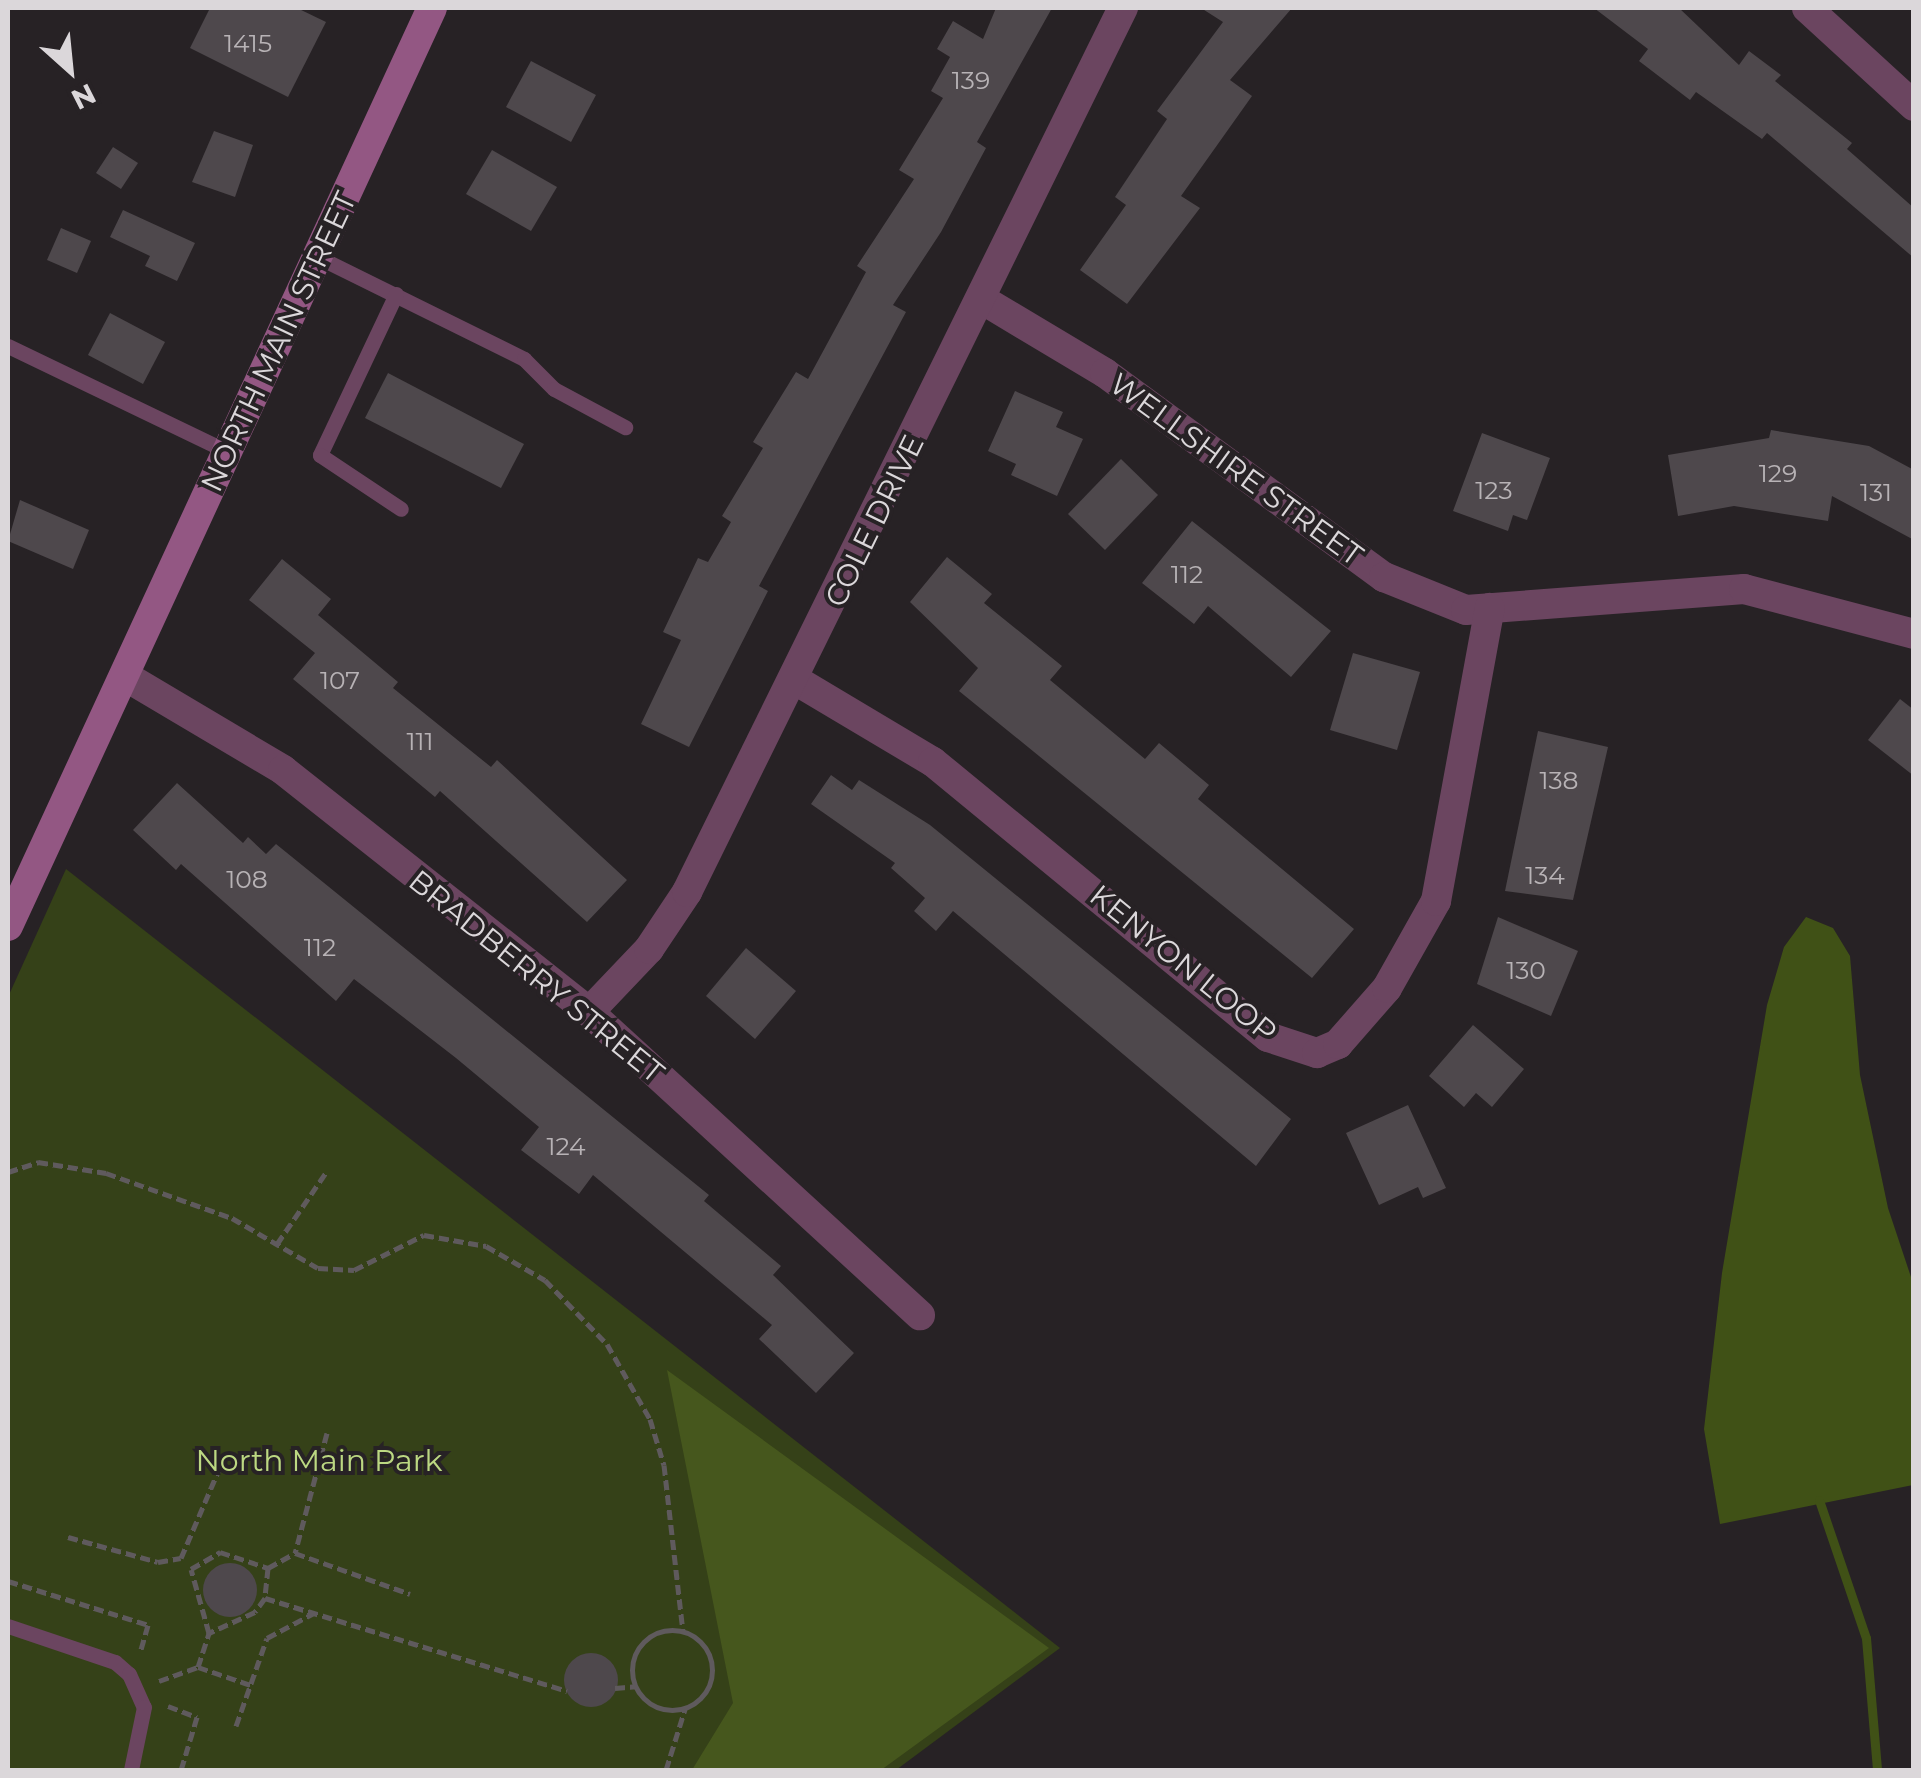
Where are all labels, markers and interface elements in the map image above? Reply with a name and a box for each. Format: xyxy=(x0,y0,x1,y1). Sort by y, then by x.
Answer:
north arrow xyxy=(20,20,120,120)
house number: 1415 xyxy=(224,28,272,58)
house number: 139 xyxy=(952,65,990,95)
text: N xyxy=(66,76,101,117)
street label: NORTH MAIN STREET xyxy=(194,187,364,497)
street label: WELLSHIRE STREET xyxy=(1102,366,1370,574)
street label: COLE DRIVE xyxy=(818,429,932,613)
house number: 129 xyxy=(1759,458,1797,488)
house number: 123 xyxy=(1475,475,1513,505)
house number: 131 xyxy=(1860,477,1892,507)
house number: 112 xyxy=(1171,559,1203,589)
house number: 107 xyxy=(320,665,360,695)
house number: 111 xyxy=(406,726,434,756)
house number: 138 xyxy=(1539,765,1579,795)
house number: 134 xyxy=(1525,860,1565,890)
street label: BRADBERRY STREET xyxy=(401,863,671,1091)
house number: 108 xyxy=(226,864,268,894)
street label: KENYON LOOP xyxy=(1082,878,1284,1050)
house number: 112 xyxy=(304,932,336,962)
house number: 130 xyxy=(1506,955,1546,985)
house number: 124 xyxy=(546,1131,586,1161)
park label: North Main Park xyxy=(195,1443,443,1479)

